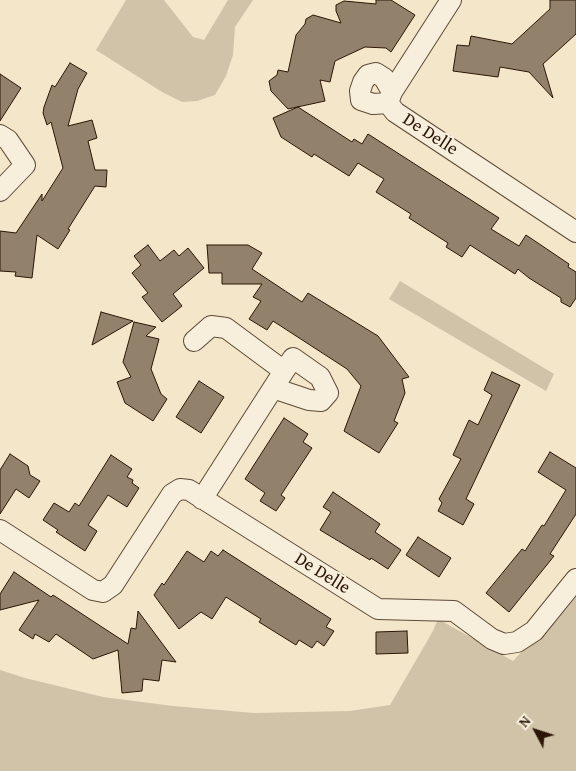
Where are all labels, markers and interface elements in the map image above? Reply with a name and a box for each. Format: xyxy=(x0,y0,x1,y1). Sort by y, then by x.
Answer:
street label: De Delle xyxy=(398,109,462,161)
street label: De Delle xyxy=(290,549,354,599)
north arrow xyxy=(511,706,561,756)
text: N xyxy=(514,711,535,731)

